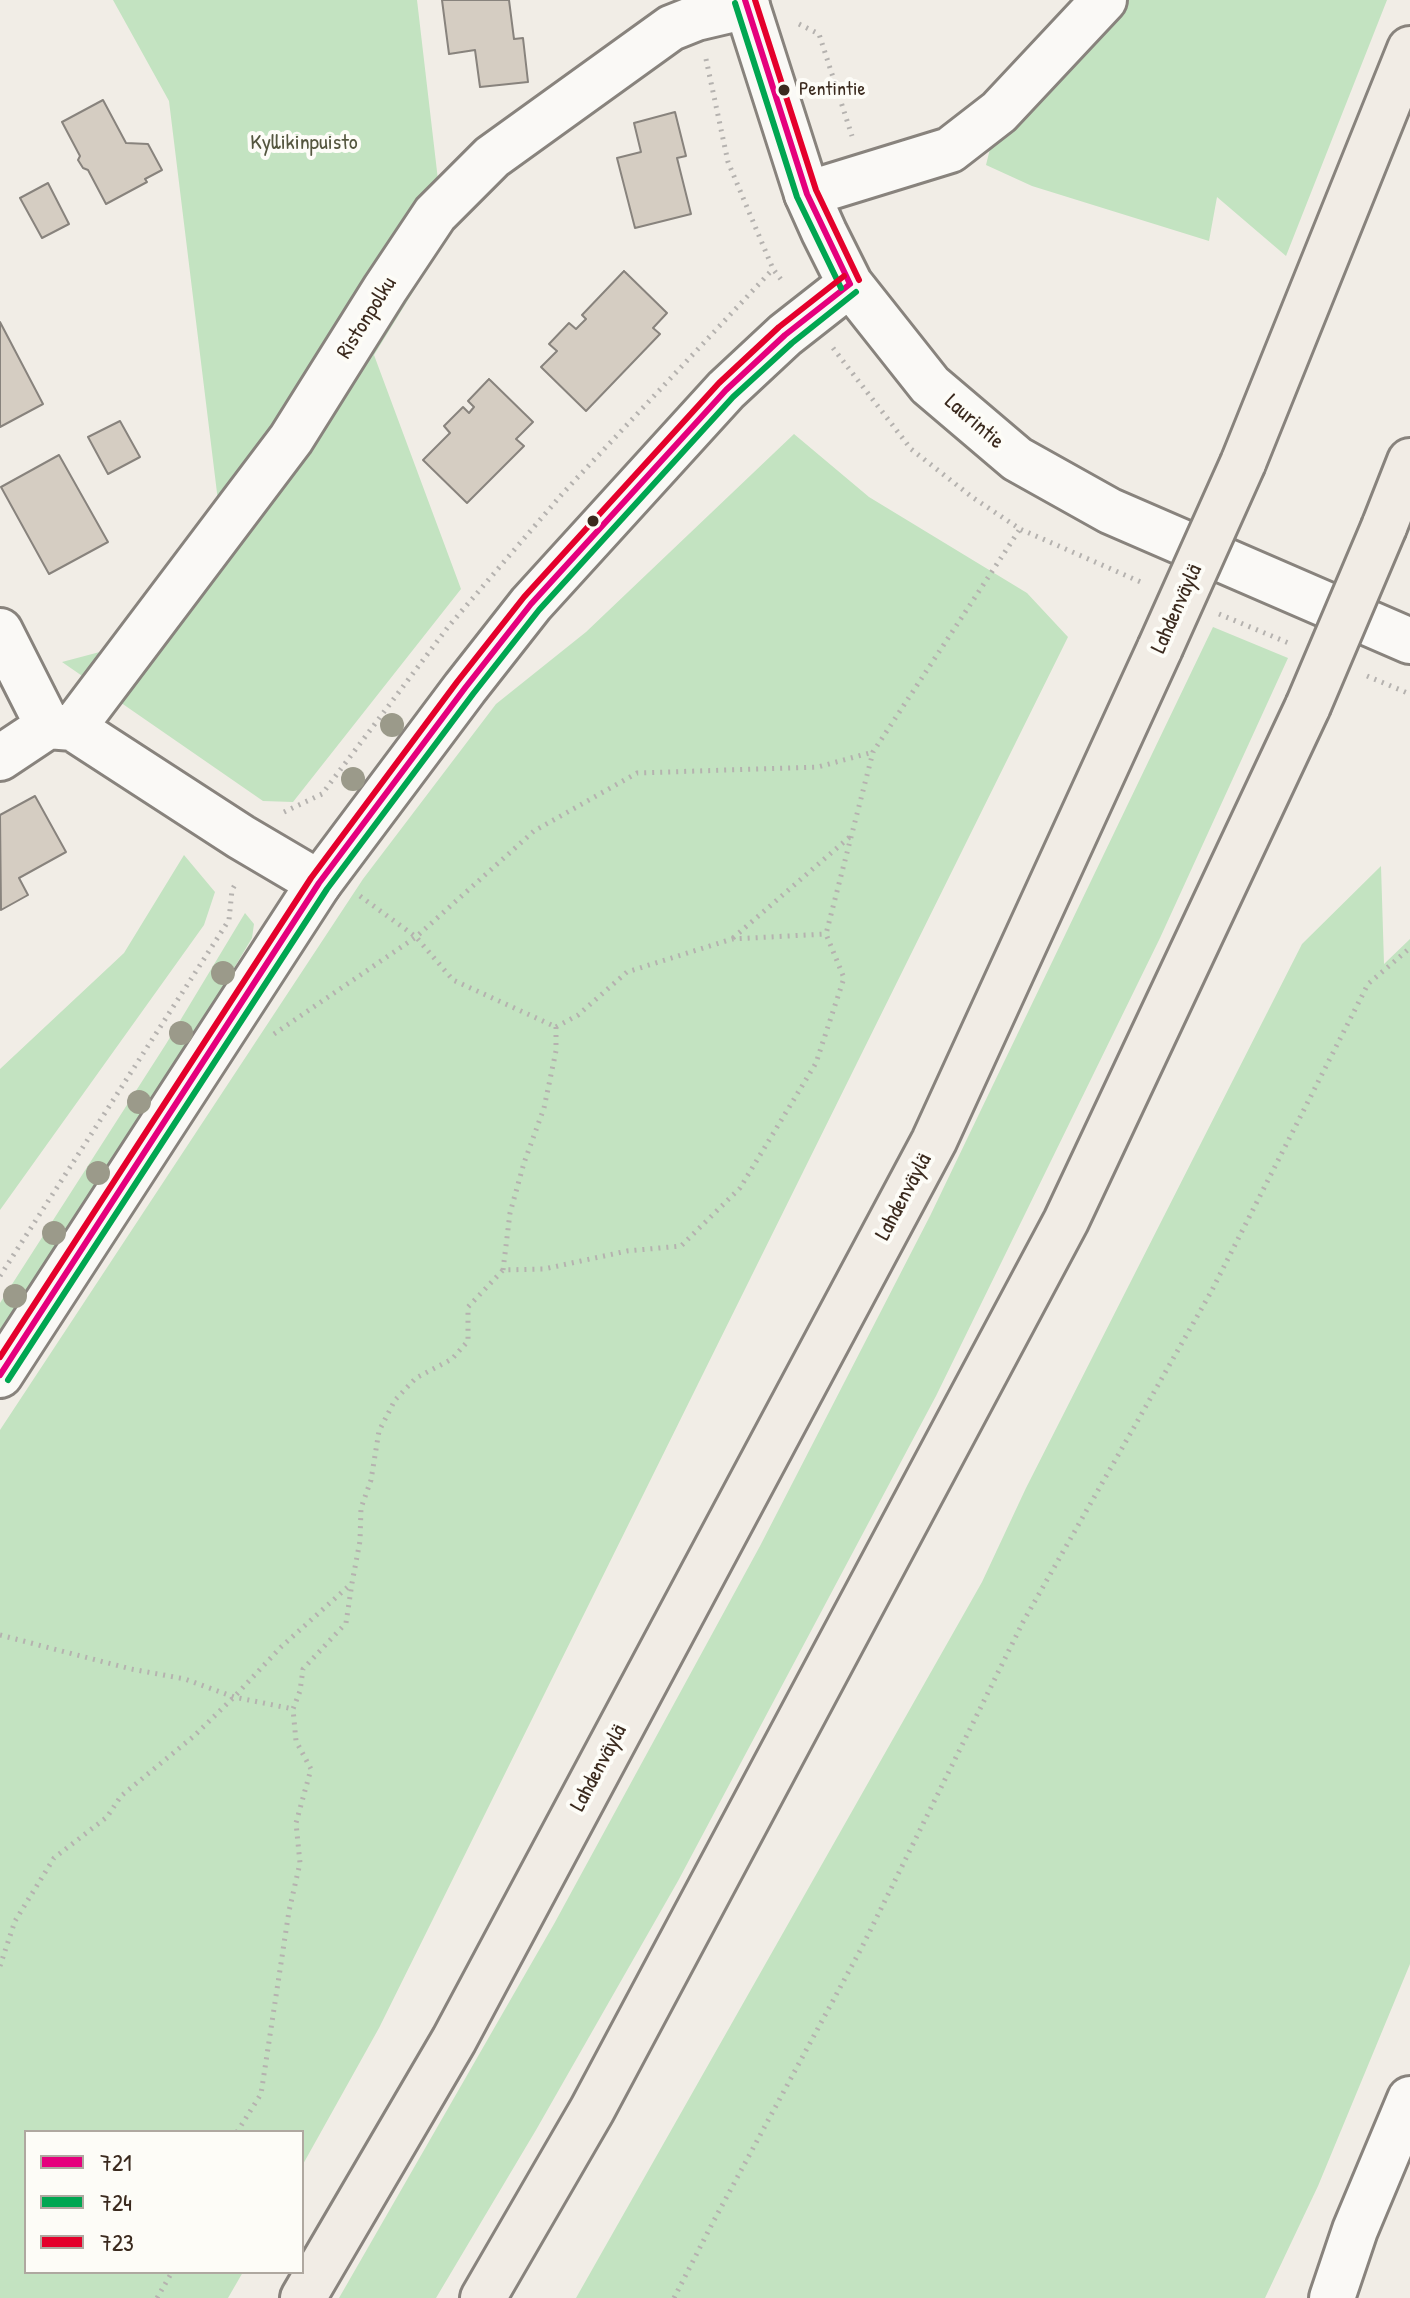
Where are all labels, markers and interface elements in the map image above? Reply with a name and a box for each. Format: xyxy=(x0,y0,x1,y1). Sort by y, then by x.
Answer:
place label: Pentintie xyxy=(799,78,865,102)
marker: Pentintie xyxy=(776,82,792,98)
park label: Kyllikinpuisto xyxy=(250,130,358,156)
street label: Ristonpolku xyxy=(331,272,403,364)
street label: Laurintie xyxy=(939,389,1009,455)
unlabelled marker xyxy=(585,513,601,529)
street label: Lahdenväylä xyxy=(1146,560,1208,658)
street label: Lahdenväylä xyxy=(870,1149,938,1245)
street label: Lahdenväylä xyxy=(565,1720,633,1816)
legend xyxy=(24,2130,304,2274)
text: 721 xyxy=(100,2146,132,2178)
text: 724 xyxy=(100,2186,132,2218)
text: 723 xyxy=(100,2226,134,2258)

